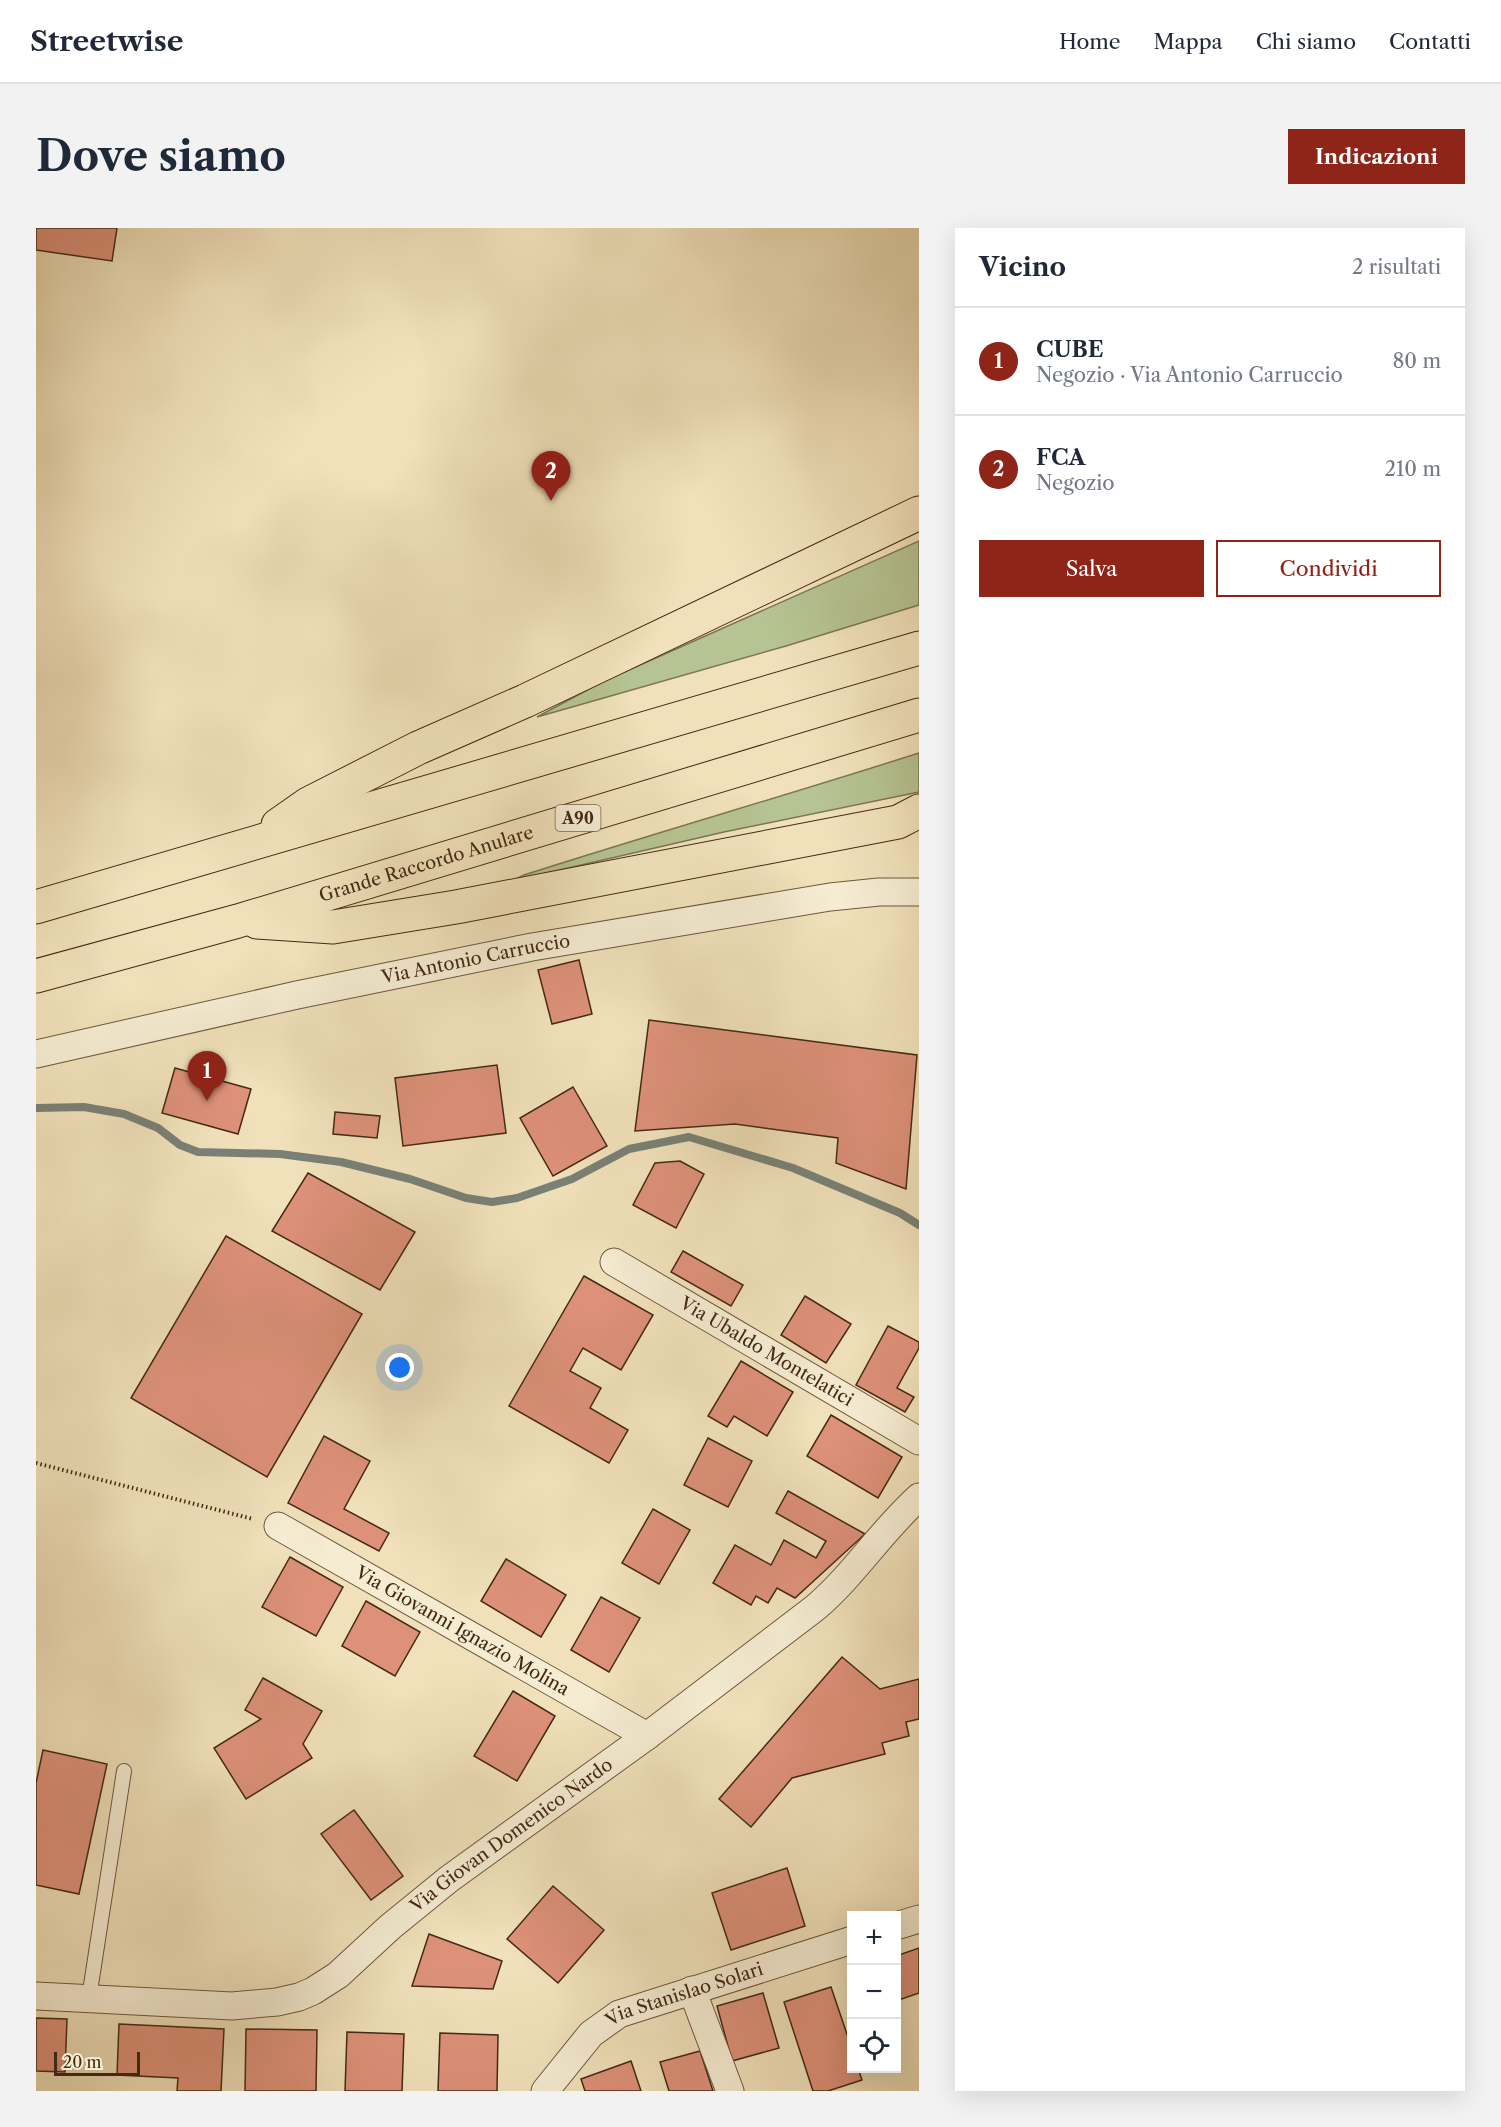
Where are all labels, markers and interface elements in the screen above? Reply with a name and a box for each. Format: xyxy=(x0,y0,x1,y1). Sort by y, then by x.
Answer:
text: Streetwise xyxy=(30,24,184,58)
text: Home xyxy=(1059,29,1121,54)
text: Mappa xyxy=(1154,29,1223,54)
text: Chi siamo xyxy=(1256,29,1356,54)
text: Contatti xyxy=(1389,29,1471,54)
button: Indicazioni xyxy=(1288,129,1465,184)
text: Dove siamo xyxy=(36,130,286,182)
text: Vicino xyxy=(979,251,1066,283)
text: 2 risultati xyxy=(1352,255,1441,279)
text: CUBE xyxy=(1036,336,1104,363)
text: 1 xyxy=(994,349,1003,373)
text: 80 m xyxy=(1393,349,1441,373)
text: Negozio · Via Antonio Carruccio xyxy=(1036,363,1343,387)
text: FCA xyxy=(1036,444,1086,471)
pin: 2 xyxy=(532,452,570,501)
text: 2 xyxy=(993,457,1004,481)
text: 210 m xyxy=(1384,457,1441,481)
text: Negozio xyxy=(1036,471,1115,495)
button: Salva xyxy=(979,540,1204,597)
button: Condividi xyxy=(1216,540,1441,597)
road number: A90 xyxy=(556,805,600,831)
street label: Grande Raccordo Anulare xyxy=(316,821,536,907)
street label: Via Antonio Carruccio xyxy=(379,930,572,989)
pin: 1 xyxy=(188,1052,226,1101)
street label: Via Ubaldo Montelatici xyxy=(675,1292,858,1411)
your location xyxy=(385,1353,414,1382)
street label: Via Giovanni Ignazio Molina xyxy=(351,1561,574,1701)
street label: Via Giovan Domenico Nardo xyxy=(405,1753,617,1918)
map controls xyxy=(847,1911,901,2073)
button: + xyxy=(847,1911,901,1965)
street label: Via Stanislao Solari xyxy=(601,1958,766,2032)
button: − xyxy=(847,1965,901,2019)
button: locate xyxy=(847,2019,901,2073)
scale bar xyxy=(54,2049,140,2076)
text: 20 m xyxy=(63,2052,102,2072)

